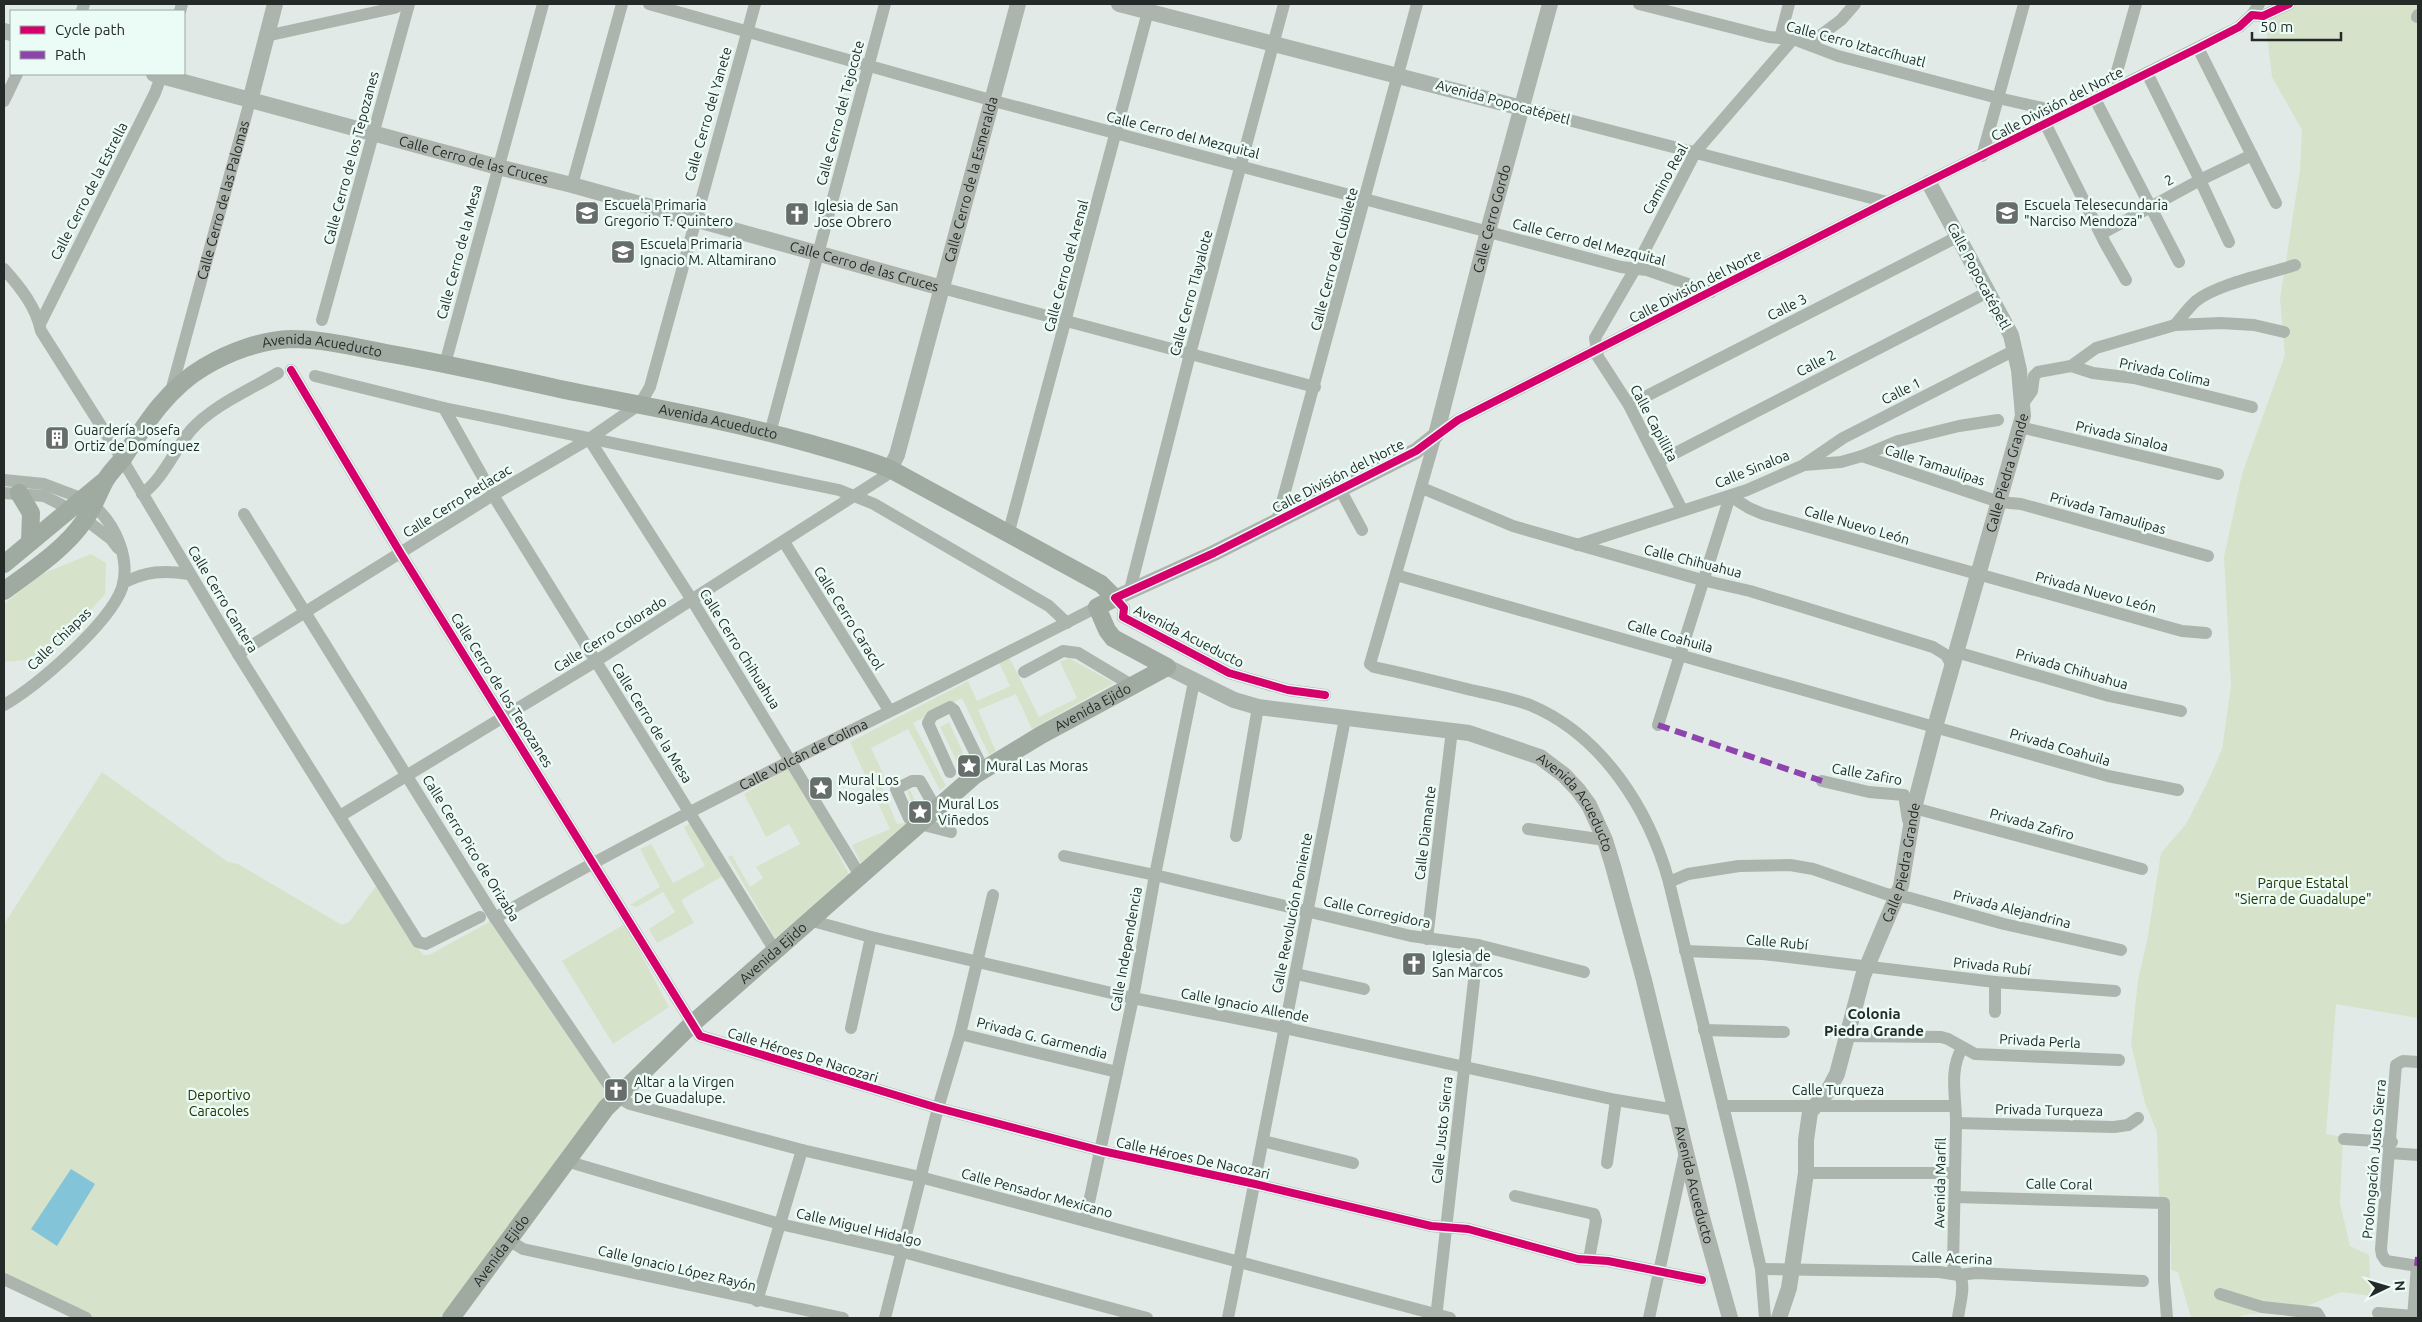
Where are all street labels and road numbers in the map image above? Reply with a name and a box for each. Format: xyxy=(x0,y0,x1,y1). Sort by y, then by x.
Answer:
street label: Calle Cerro Iztaccíhuatl xyxy=(1784,18,1928,70)
street label: Calle Cerro del Tejocote xyxy=(813,39,867,187)
street label: Calle Cerro del Yanete xyxy=(681,45,735,183)
street label: Calle División del Norte xyxy=(1988,64,2126,144)
street label: Calle Cerro de los Tepozanes xyxy=(320,69,382,247)
street label: Avenida Popocatépetl xyxy=(1434,76,1572,128)
street label: Calle Cerro de la Esmeralda xyxy=(941,95,1001,264)
street label: Calle Cerro del Mezquital xyxy=(1105,108,1262,162)
street label: Calle Cerro de la Estrella xyxy=(47,119,131,263)
street label: Calle Cerro de las Palomas xyxy=(194,119,252,282)
street label: Calle Cerro de las Cruces xyxy=(397,133,550,187)
street label: Camino Real xyxy=(1639,141,1691,217)
street label: Calle Cerro Gordo xyxy=(1470,163,1514,275)
street label: 2 xyxy=(2162,171,2176,189)
street label: Calle Cerro de la Mesa xyxy=(433,183,485,321)
street label: Calle Cerro del Cubilete xyxy=(1307,186,1361,332)
street label: Calle Cerro del Arenal xyxy=(1041,198,1091,334)
street label: Calle Cerro del Mezquital xyxy=(1511,215,1668,269)
street label: Calle Popocatépetl xyxy=(1944,220,2014,332)
street label: Calle Cerro Tlayalote xyxy=(1166,228,1216,358)
street label: Calle Cerro de las Cruces xyxy=(788,238,941,295)
street label: Calle División del Norte xyxy=(1626,246,1764,326)
street label: Calle 3 xyxy=(1765,290,1809,324)
street label: Avenida Acueducto xyxy=(260,331,384,360)
street label: Calle 2 xyxy=(1794,346,1838,380)
street label: Privada Colima xyxy=(2118,355,2212,389)
street label: Calle 1 xyxy=(1879,374,1923,408)
street label: Calle Capillita xyxy=(1627,382,1681,464)
street label: Avenida Acueducto xyxy=(657,401,779,442)
street label: Calle Piedra Grande xyxy=(1982,411,2031,534)
street label: Privada Sinaloa xyxy=(2074,418,2170,454)
street label: Calle División del Norte xyxy=(1269,436,1407,516)
street label: Calle Tamaulipas xyxy=(1883,441,1987,489)
street label: Calle Sinaloa xyxy=(1712,447,1792,491)
street label: Calle Cerro Petlacac xyxy=(400,461,515,541)
street label: Privada Tamaulipas xyxy=(2048,489,2168,537)
street label: Calle Nuevo León xyxy=(1802,502,1912,548)
street label: Calle Chihuahua xyxy=(1642,541,1744,581)
street label: Calle Cerro Cantera xyxy=(185,543,261,655)
street label: Calle Cerro Caracol xyxy=(811,563,887,673)
street label: Privada Nuevo León xyxy=(2034,568,2158,616)
street label: Calle Cerro Chihuahua xyxy=(696,586,784,712)
street label: Calle Cerro Colorado xyxy=(551,593,669,675)
street label: Avenida Acueducto xyxy=(1131,601,1247,671)
street label: Calle Chiapas xyxy=(24,605,94,673)
street label: Calle Cerro de los Tepozanes xyxy=(448,610,556,770)
street label: Calle Coahuila xyxy=(1625,616,1715,656)
street label: Privada Chihuahua xyxy=(2014,645,2130,693)
street label: Calle Cerro de la Mesa xyxy=(608,660,696,786)
street label: Avenida Ejido xyxy=(1052,680,1134,734)
street label: Calle Volcán de Colima xyxy=(736,716,870,794)
street label: Privada Coahuila xyxy=(2008,725,2112,769)
street label: Avenida Acueducto xyxy=(1534,749,1616,854)
street label: Calle Zafiro xyxy=(1830,760,1904,788)
street label: Calle Cerro Pico de Orizaba xyxy=(419,772,523,924)
street label: Calle Diamante xyxy=(1411,785,1439,881)
street label: Calle Piedra Grande xyxy=(1879,801,1923,925)
street label: Privada Zafiro xyxy=(1988,805,2076,843)
street label: Calle Revolución Poniente xyxy=(1269,831,1315,995)
street label: Calle Independencia xyxy=(1107,885,1145,1013)
street label: Privada Alejandrina xyxy=(1951,887,2073,931)
street label: Calle Corregidora xyxy=(1322,893,1432,931)
street label: Avenida Ejido xyxy=(736,919,810,987)
street label: Calle Rubí xyxy=(1745,931,1809,953)
street label: Privada Rubí xyxy=(1952,954,2032,978)
street label: Calle Ignacio Allende xyxy=(1180,985,1310,1025)
street label: Privada G. Garmendia xyxy=(975,1014,1109,1062)
street label: Calle Héroes De Nacozari xyxy=(726,1024,880,1086)
street label: Privada Perla xyxy=(1999,1031,2081,1051)
street label: Calle Justo Sierra xyxy=(1428,1075,1456,1185)
street label: Prolongación Justo Sierra xyxy=(2359,1078,2389,1240)
street label: Calle Turqueza xyxy=(1792,1082,1884,1098)
street label: Privada Turqueza xyxy=(1995,1101,2103,1119)
street label: Avenida Acueducto xyxy=(1672,1124,1717,1246)
street label: Calle Héroes De Nacozari xyxy=(1115,1134,1271,1182)
street label: Avenida Marfil xyxy=(1931,1137,1949,1228)
street label: Calle Pensador Mexicano xyxy=(959,1165,1115,1221)
street label: Calle Coral xyxy=(2025,1175,2093,1193)
street label: Calle Miguel Hidalgo xyxy=(794,1205,924,1249)
street label: Avenida Ejido xyxy=(469,1212,532,1289)
street label: Calle Ignacio López Rayón xyxy=(596,1242,758,1294)
street label: Calle Acerina xyxy=(1911,1249,1993,1267)

